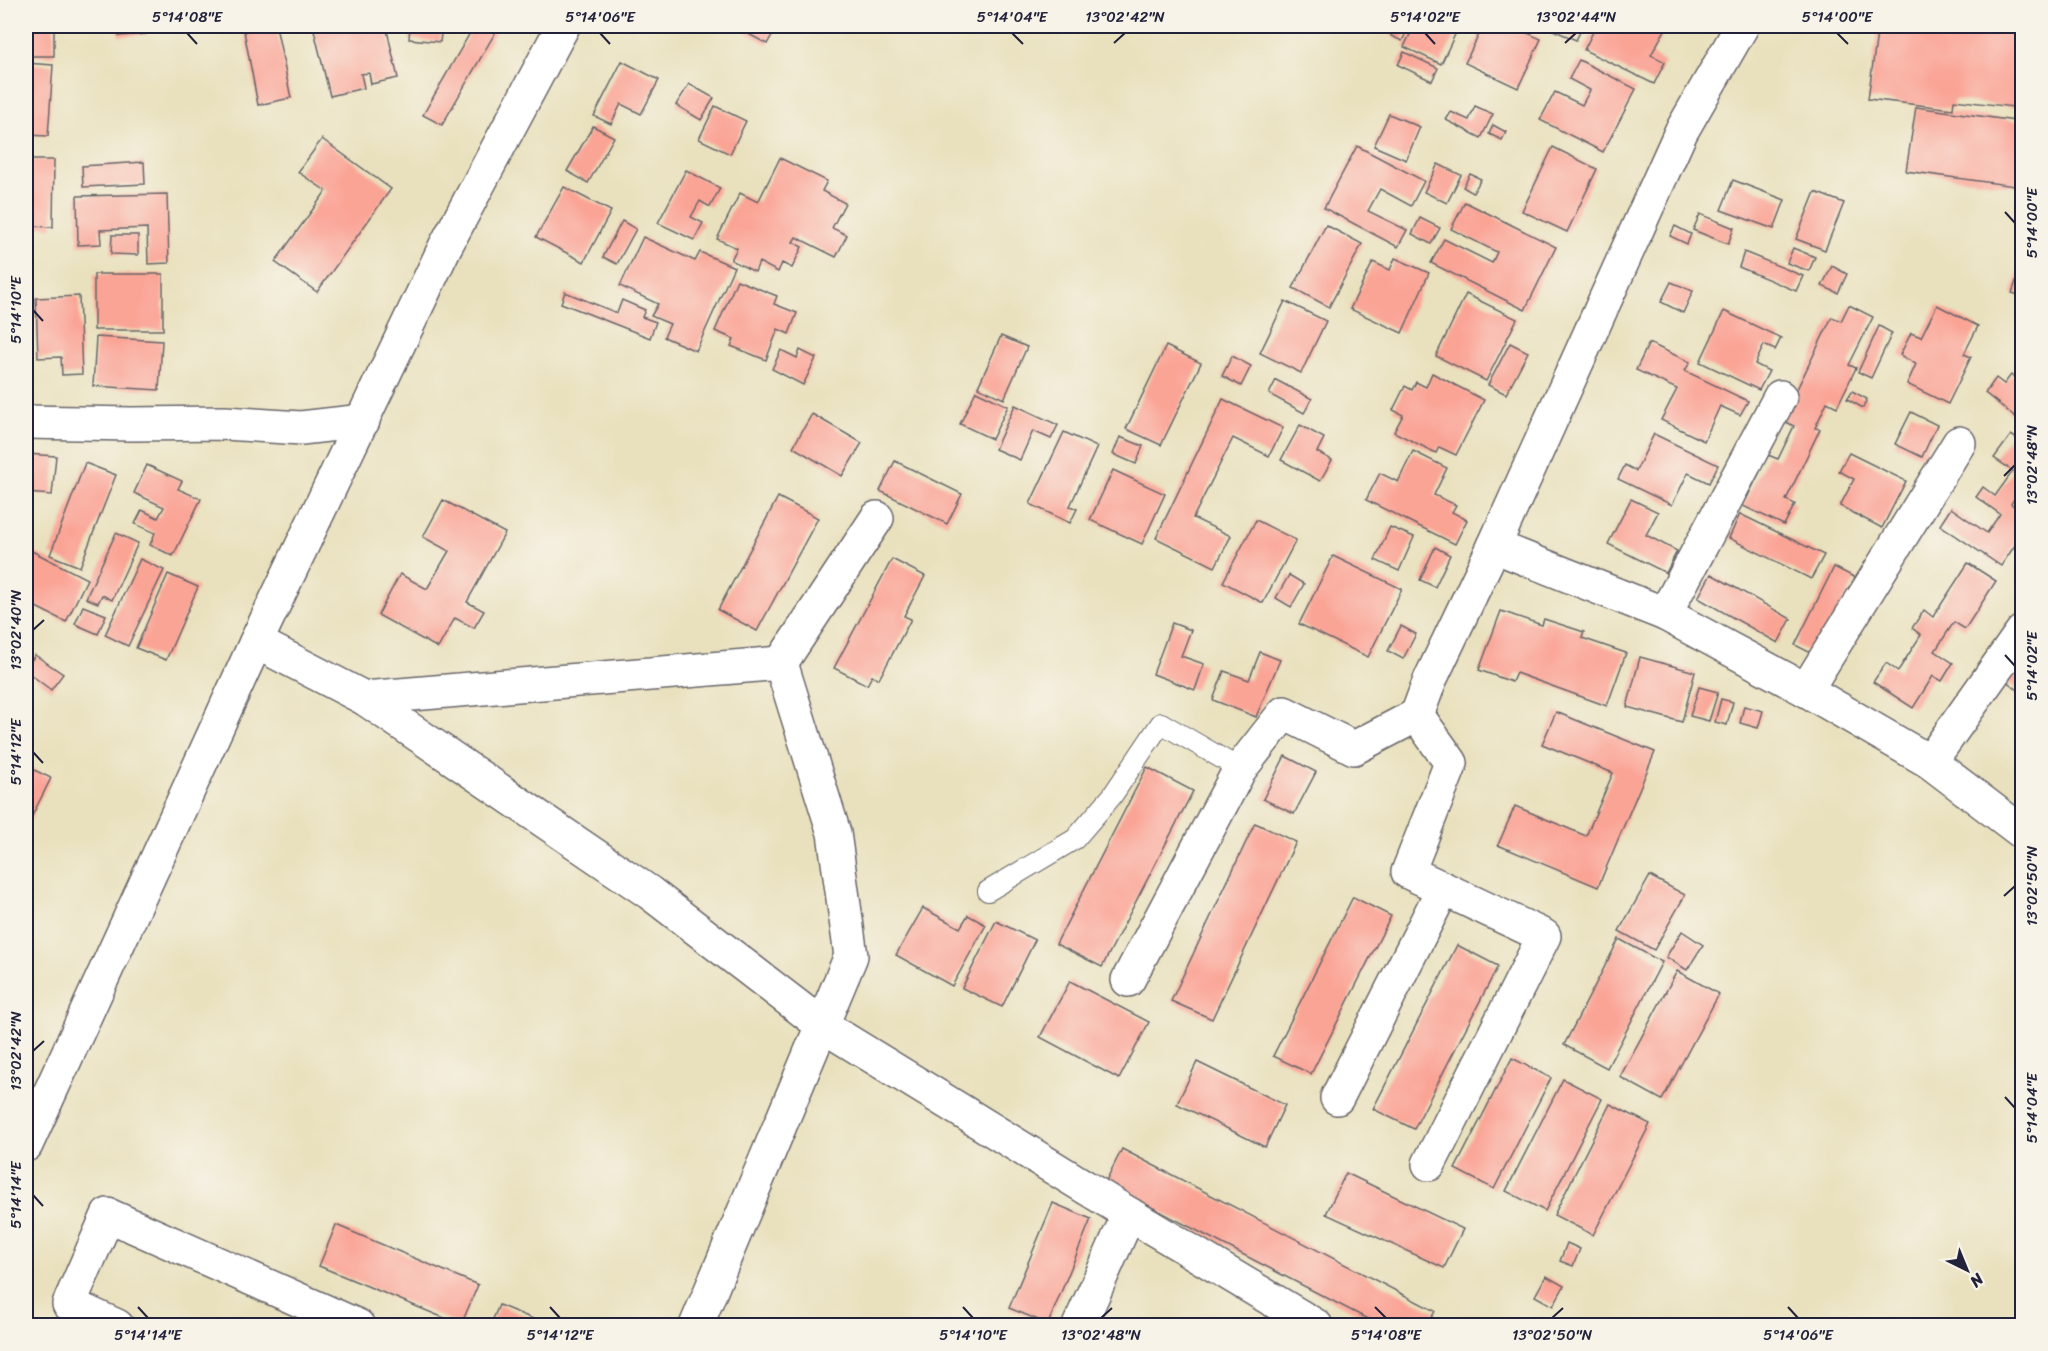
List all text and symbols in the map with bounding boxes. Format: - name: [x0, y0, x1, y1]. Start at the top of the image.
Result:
- text: 5°14'08"E: [152, 4, 224, 30]
- text: 5°14'06"E: [565, 4, 636, 30]
- text: 5°14'04"E: [977, 4, 1049, 30]
- text: 13°02'42"N: [1085, 4, 1165, 30]
- text: 5°14'02"E: [1390, 4, 1461, 30]
- text: 13°02'44"N: [1536, 4, 1617, 30]
- text: 5°14'00"E: [1802, 4, 1874, 30]
- text: 5°14'00"E: [2019, 186, 2045, 258]
- text: 5°14'10"E: [3, 275, 29, 344]
- text: 13°02'48"N: [2019, 424, 2045, 505]
- text: 13°02'40"N: [3, 589, 29, 670]
- text: 5°14'02"E: [2019, 630, 2045, 701]
- text: 5°14'12"E: [3, 717, 29, 785]
- text: 13°02'50"N: [2019, 845, 2045, 926]
- text: 13°02'42"N: [3, 1011, 29, 1091]
- text: 5°14'04"E: [2019, 1071, 2045, 1143]
- text: 5°14'14"E: [3, 1160, 29, 1229]
- north arrow: [1937, 1240, 1997, 1300]
- text: N: [1962, 1266, 1992, 1296]
- text: 5°14'14"E: [114, 1322, 183, 1348]
- text: 5°14'12"E: [527, 1322, 595, 1348]
- text: 5°14'10"E: [939, 1322, 1008, 1348]
- text: 13°02'48"N: [1061, 1322, 1142, 1348]
- text: 5°14'08"E: [1351, 1322, 1423, 1348]
- text: 13°02'50"N: [1512, 1322, 1593, 1348]
- text: 5°14'06"E: [1763, 1322, 1834, 1348]

